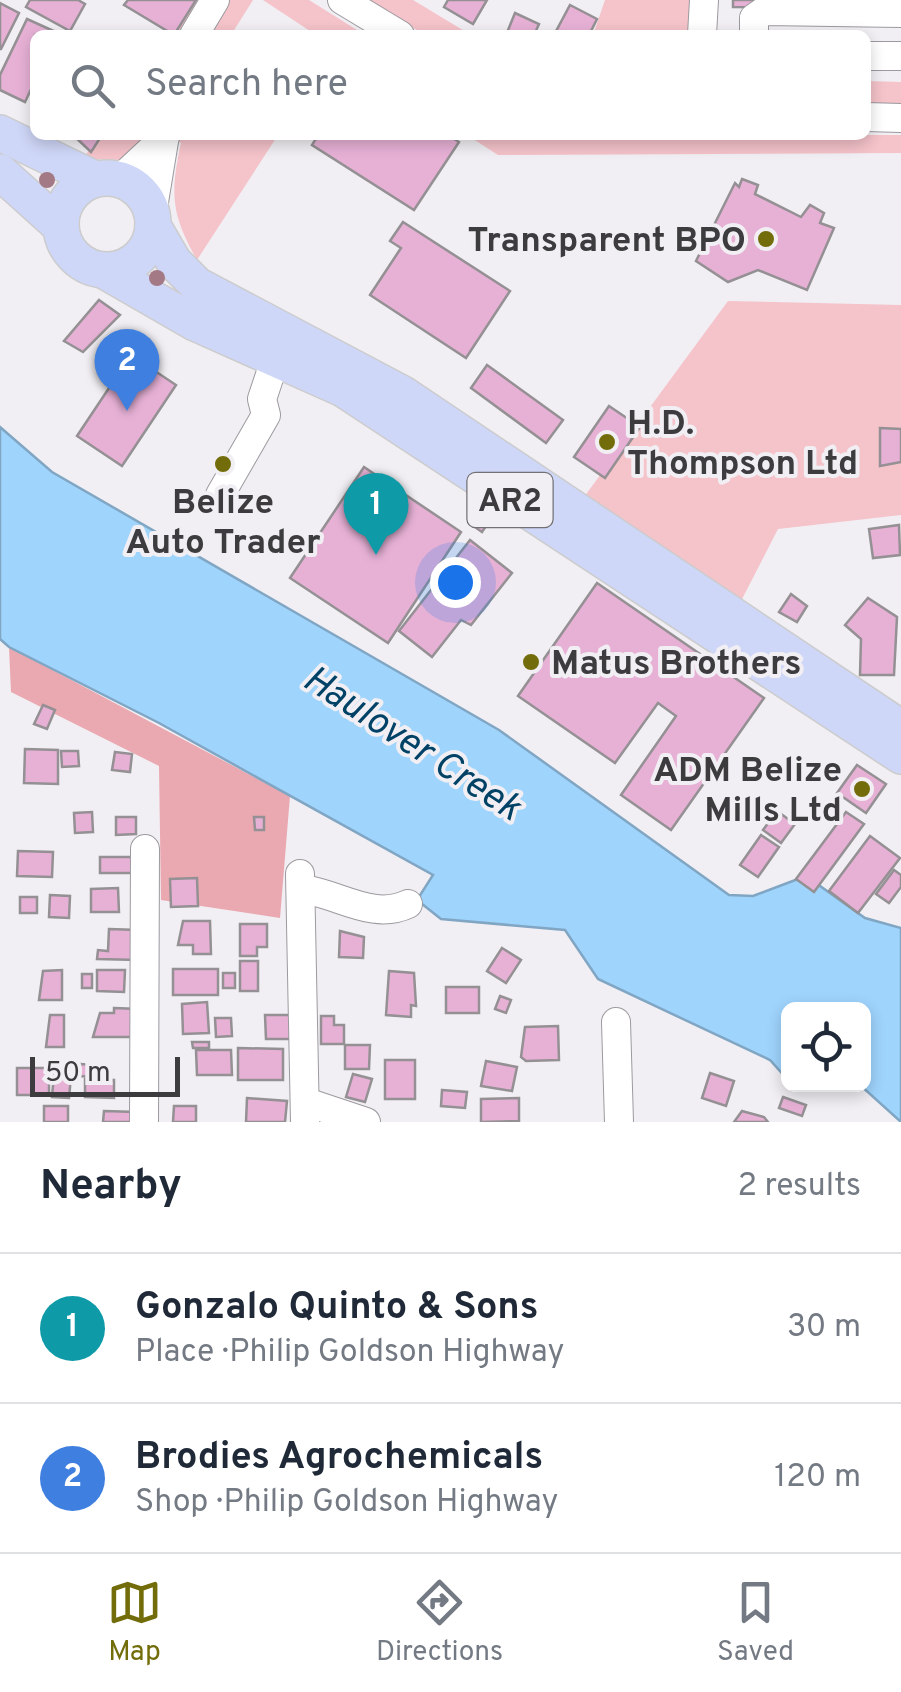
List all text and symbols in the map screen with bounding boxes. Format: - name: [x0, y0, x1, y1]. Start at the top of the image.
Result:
- search box: [30, 30, 871, 140]
- icon: search: [65, 58, 120, 113]
- text: Search here: [145, 61, 348, 110]
- place label: Transparent BPO: [467, 220, 746, 264]
- marker: Transparent BPO: [755, 228, 777, 250]
- pin: 2: [94, 328, 160, 411]
- place label: H.D. Thompson Ltd: [627, 403, 858, 487]
- marker: H.D. Thompson Ltd: [596, 431, 618, 453]
- marker: Belize Auto Trader: [212, 453, 234, 475]
- pin: 1: [344, 472, 408, 555]
- road number: AR2: [468, 473, 552, 527]
- place label: Belize Auto Trader: [125, 482, 321, 566]
- your location: [430, 557, 481, 608]
- place label: Matus Brothers: [551, 643, 802, 687]
- marker: Matus Brothers: [520, 651, 542, 673]
- water label: Haulover Creek: [293, 656, 530, 834]
- place label: ADM Belize Mills Ltd: [653, 750, 842, 834]
- marker: ADM Belize Mills Ltd: [851, 778, 873, 800]
- map controls: [781, 1002, 871, 1092]
- button: locate: [781, 1002, 871, 1092]
- scale bar: [30, 1052, 180, 1096]
- text: 50 m: [45, 1056, 111, 1092]
- text: Nearby: [40, 1161, 182, 1214]
- text: 2 results: [737, 1167, 861, 1207]
- text: Gonzalo Quinto & Sons: [135, 1284, 538, 1333]
- text: 1: [66, 1308, 79, 1348]
- text: 30 m: [787, 1308, 861, 1348]
- text: Place · Philip Goldson Highway: [135, 1333, 564, 1373]
- text: Brodies Agrochemicals: [135, 1434, 543, 1483]
- text: 2: [63, 1458, 82, 1498]
- text: 120 m: [774, 1458, 861, 1498]
- text: Shop · Philip Goldson Highway: [135, 1483, 559, 1523]
- tab: Map: [107, 1575, 162, 1671]
- tab: Directions: [376, 1575, 503, 1671]
- tab: Saved: [717, 1575, 794, 1671]

